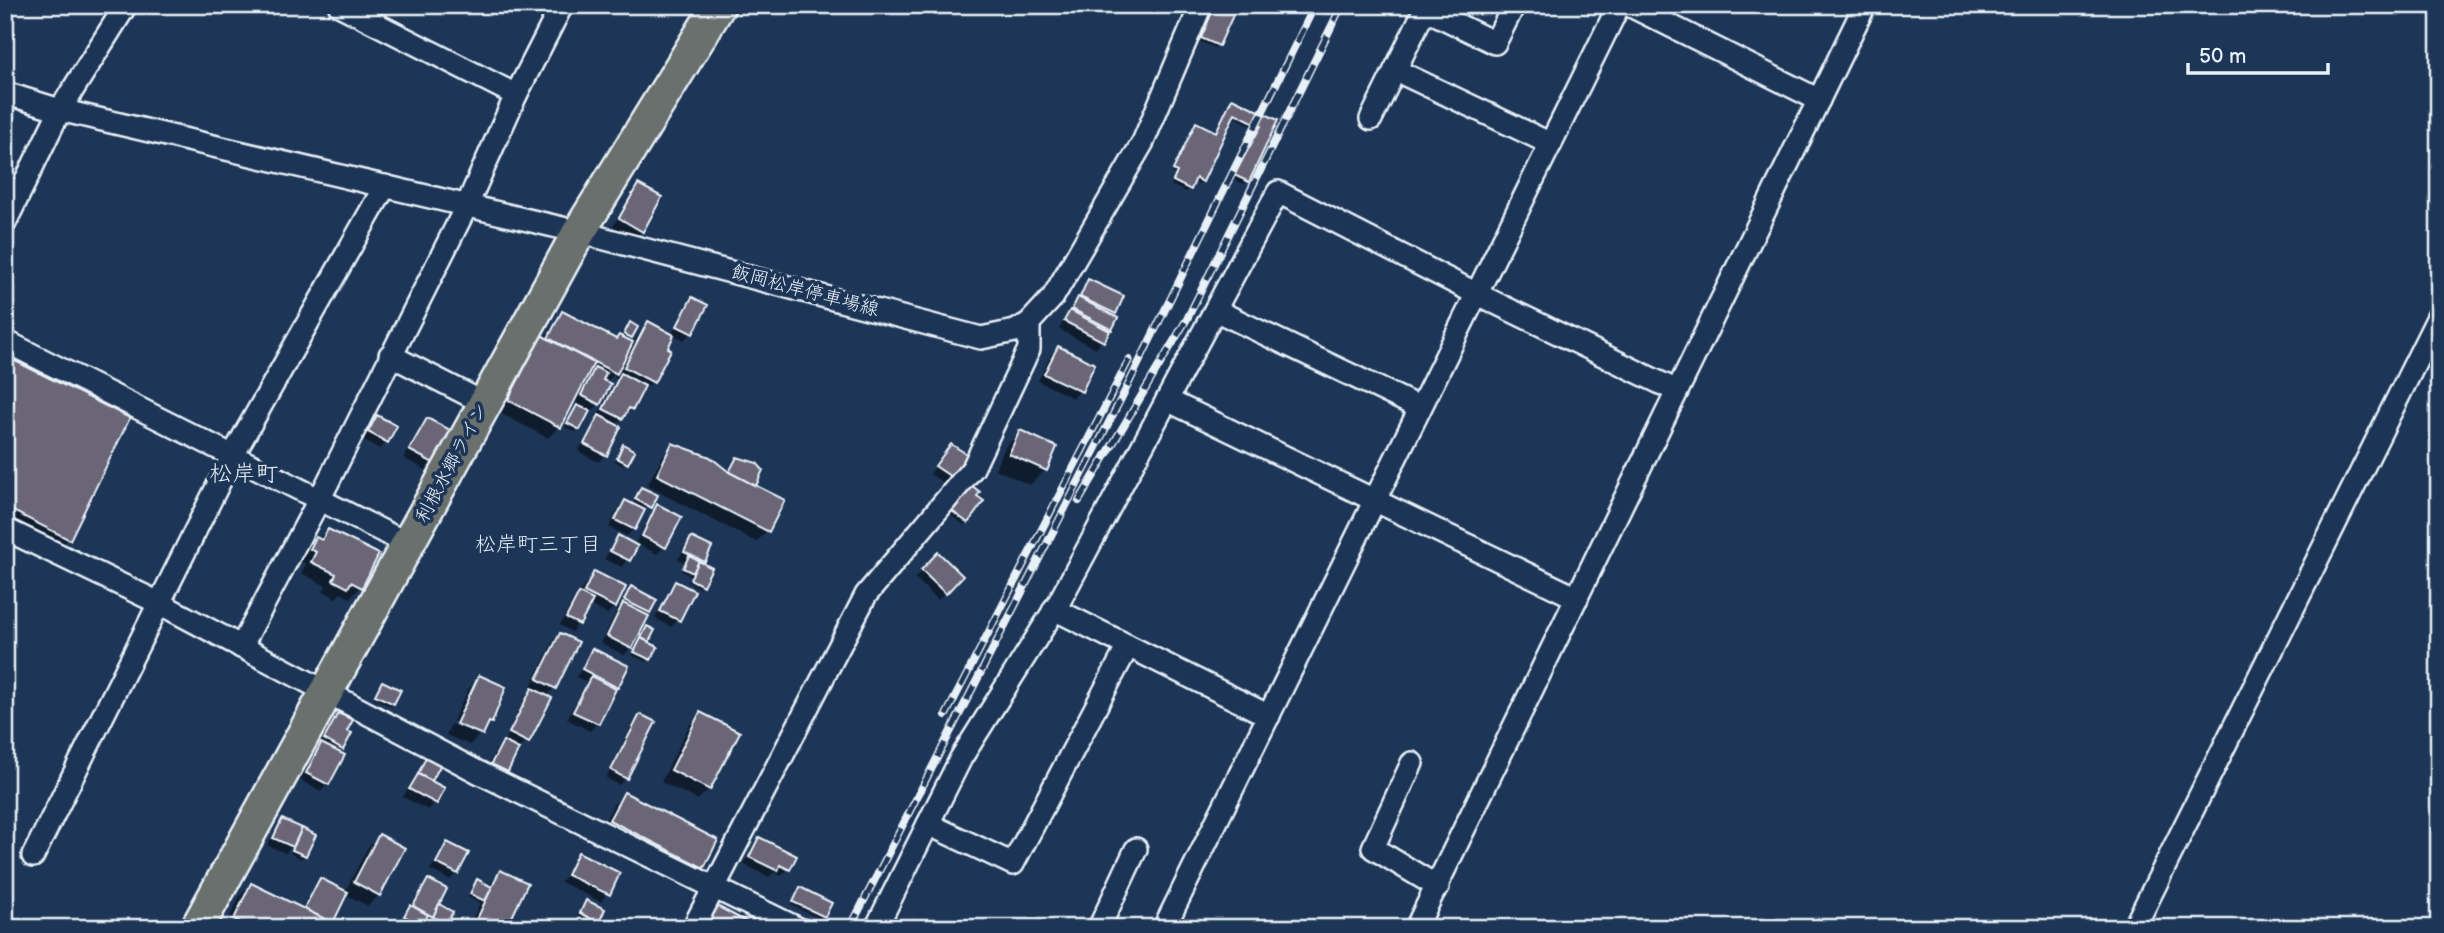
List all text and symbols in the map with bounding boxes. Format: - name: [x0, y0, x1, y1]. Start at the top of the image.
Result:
- scale bar: [2188, 32, 2328, 76]
- text: 50 m: [2199, 44, 2246, 69]
- street label: 飯岡松岸停車場線: [729, 260, 881, 322]
- street label: 利根水郷ライン: [411, 399, 493, 527]
- district label: 松岸町: [210, 460, 279, 488]
- district label: 松岸町三丁目: [475, 532, 601, 557]

